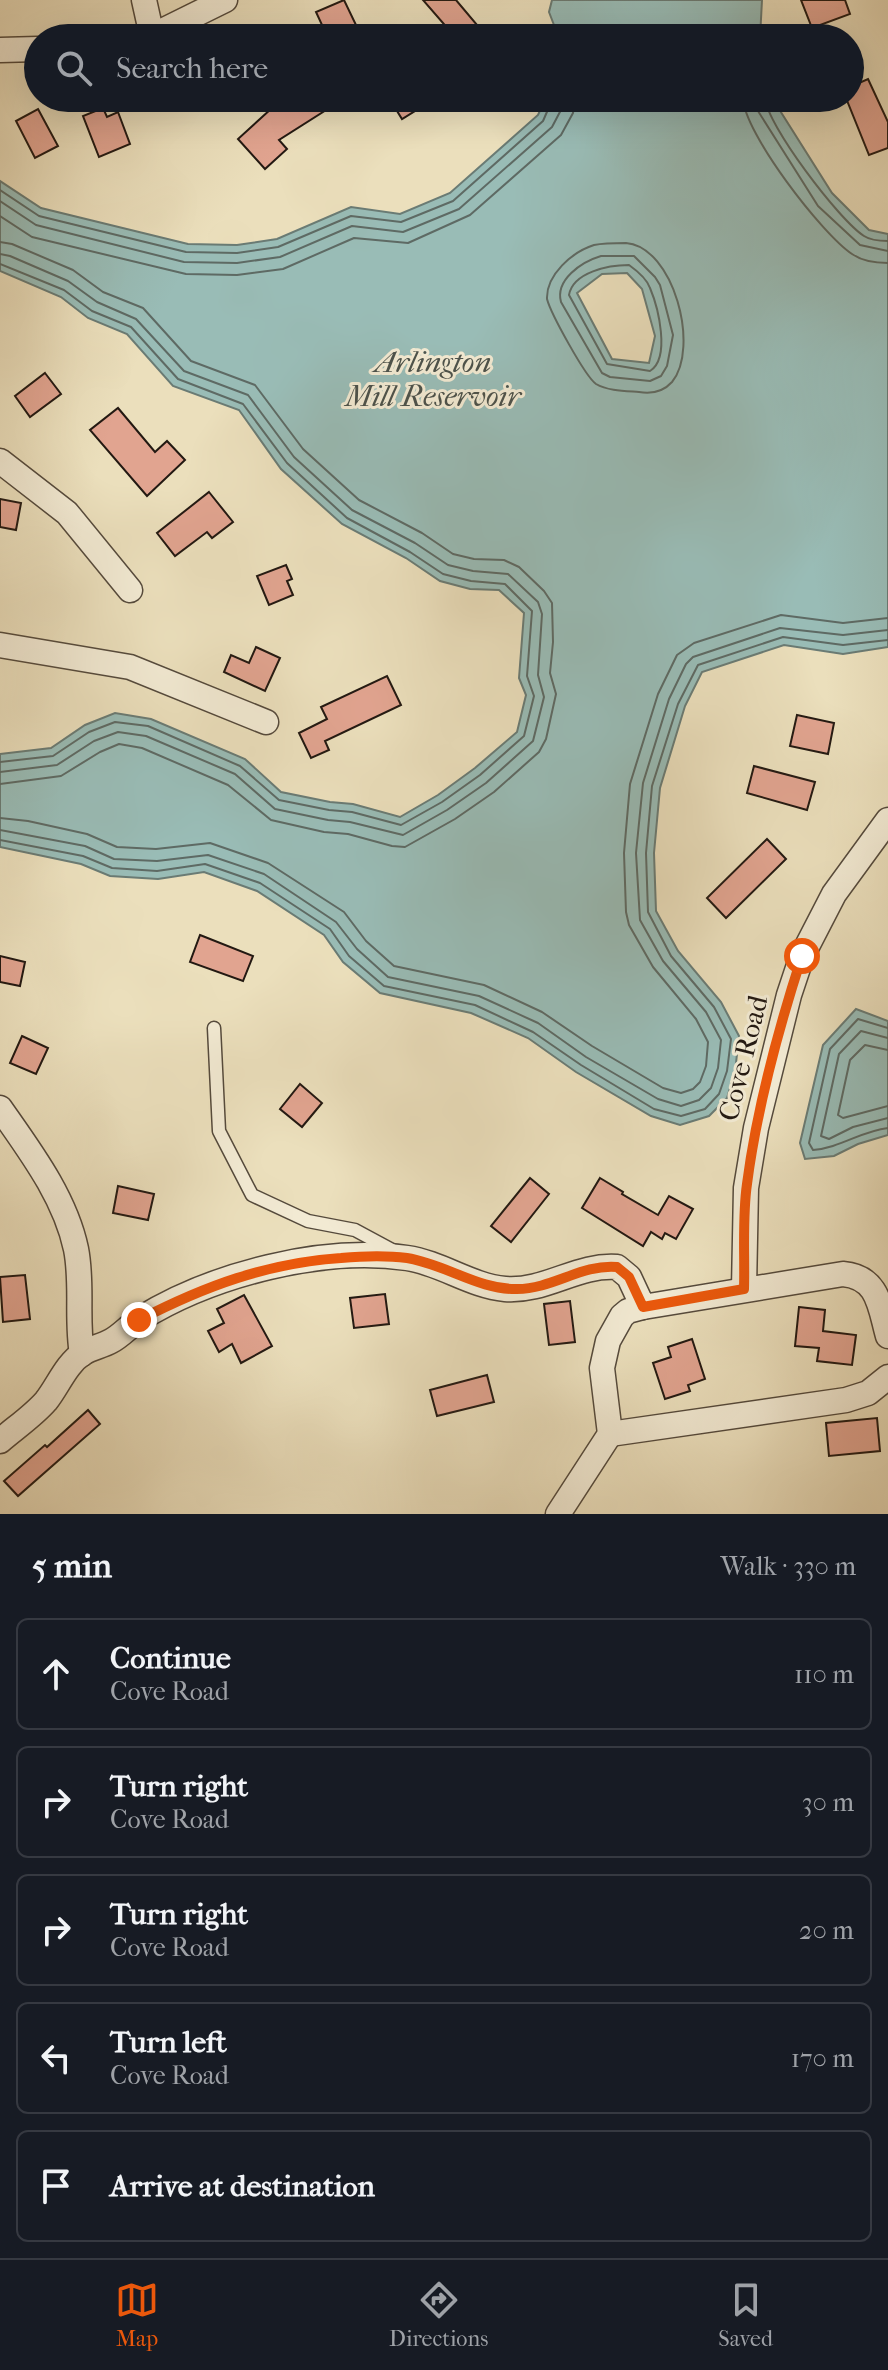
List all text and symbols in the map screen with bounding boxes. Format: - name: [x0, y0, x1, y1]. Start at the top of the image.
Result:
- search box: [24, 24, 864, 112]
- icon: search: [52, 46, 96, 90]
- text: Search here: [116, 51, 268, 86]
- water label: Arlington Mill Reservoir: [343, 345, 523, 414]
- route start: [784, 938, 820, 974]
- street label: Cove Road: [711, 991, 775, 1124]
- route end: [121, 1302, 157, 1338]
- text: 5 min: [32, 1546, 112, 1586]
- text: Walk · 330 m: [720, 1551, 856, 1582]
- text: Continue: [110, 1641, 231, 1676]
- icon: ahead: [34, 1652, 78, 1696]
- text: 110 m: [794, 1659, 854, 1690]
- text: Cove Road: [110, 1676, 229, 1707]
- text: Turn right: [110, 1769, 248, 1804]
- icon: right: [34, 1780, 78, 1824]
- text: 30 m: [802, 1787, 854, 1818]
- text: Cove Road: [110, 1804, 229, 1835]
- text: Turn right: [110, 1897, 248, 1932]
- icon: right: [34, 1908, 78, 1952]
- text: 20 m: [799, 1915, 854, 1946]
- text: Cove Road: [110, 1932, 229, 1963]
- text: Turn left: [110, 2025, 227, 2060]
- icon: left: [34, 2036, 78, 2080]
- text: 170 m: [791, 2043, 854, 2074]
- text: Cove Road: [110, 2060, 229, 2091]
- icon: arrive: [34, 2164, 78, 2208]
- text: Arrive at destination: [110, 2169, 375, 2204]
- tab: Map: [115, 2278, 159, 2352]
- tab: Directions: [389, 2278, 488, 2352]
- tab: Saved: [718, 2278, 773, 2352]

